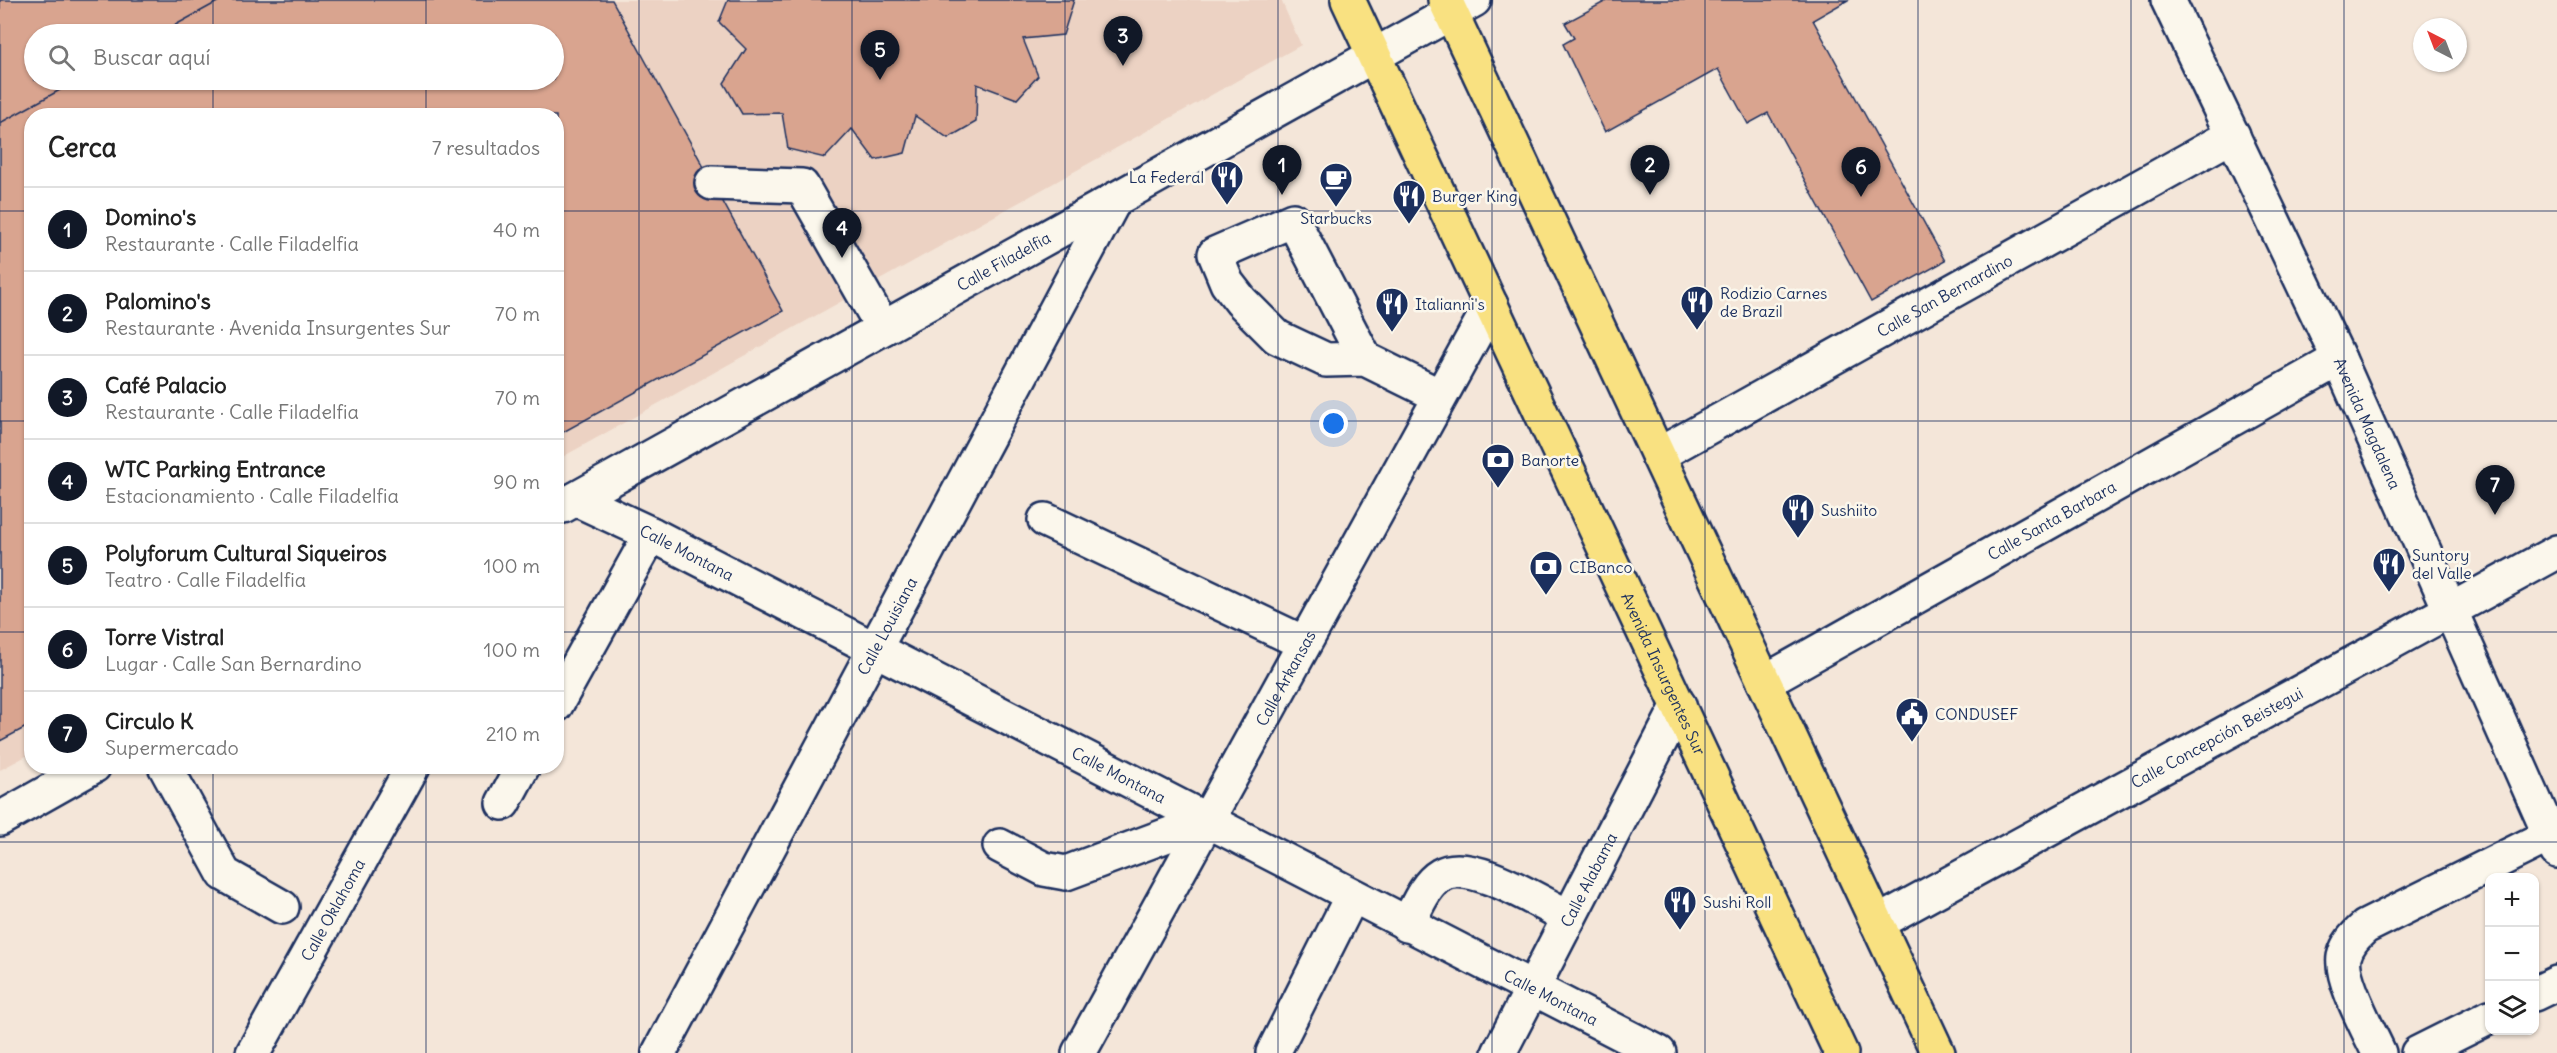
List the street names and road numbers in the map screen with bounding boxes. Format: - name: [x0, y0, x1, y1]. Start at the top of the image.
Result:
- street label: Calle Filadelfia: [953, 227, 1054, 295]
- street label: Calle San Bernardino: [1873, 250, 2016, 341]
- street label: Avenida Magdalena: [2330, 354, 2405, 492]
- street label: Calle Santa Barbara: [1984, 476, 2120, 564]
- street label: Calle Montana: [637, 520, 737, 585]
- street label: Calle Louisiana: [853, 574, 921, 678]
- street label: Avenida Insurgentes Sur: [1617, 589, 1710, 759]
- street label: Calle Arkansas: [1251, 627, 1320, 729]
- street label: Calle Concepción Beistegui: [2127, 683, 2306, 793]
- street label: Calle Montana: [1068, 742, 1169, 807]
- street label: Calle Alabama: [1556, 829, 1621, 930]
- street label: Calle Oklahoma: [296, 855, 369, 964]
- street label: Calle Montana: [1501, 965, 1601, 1030]

